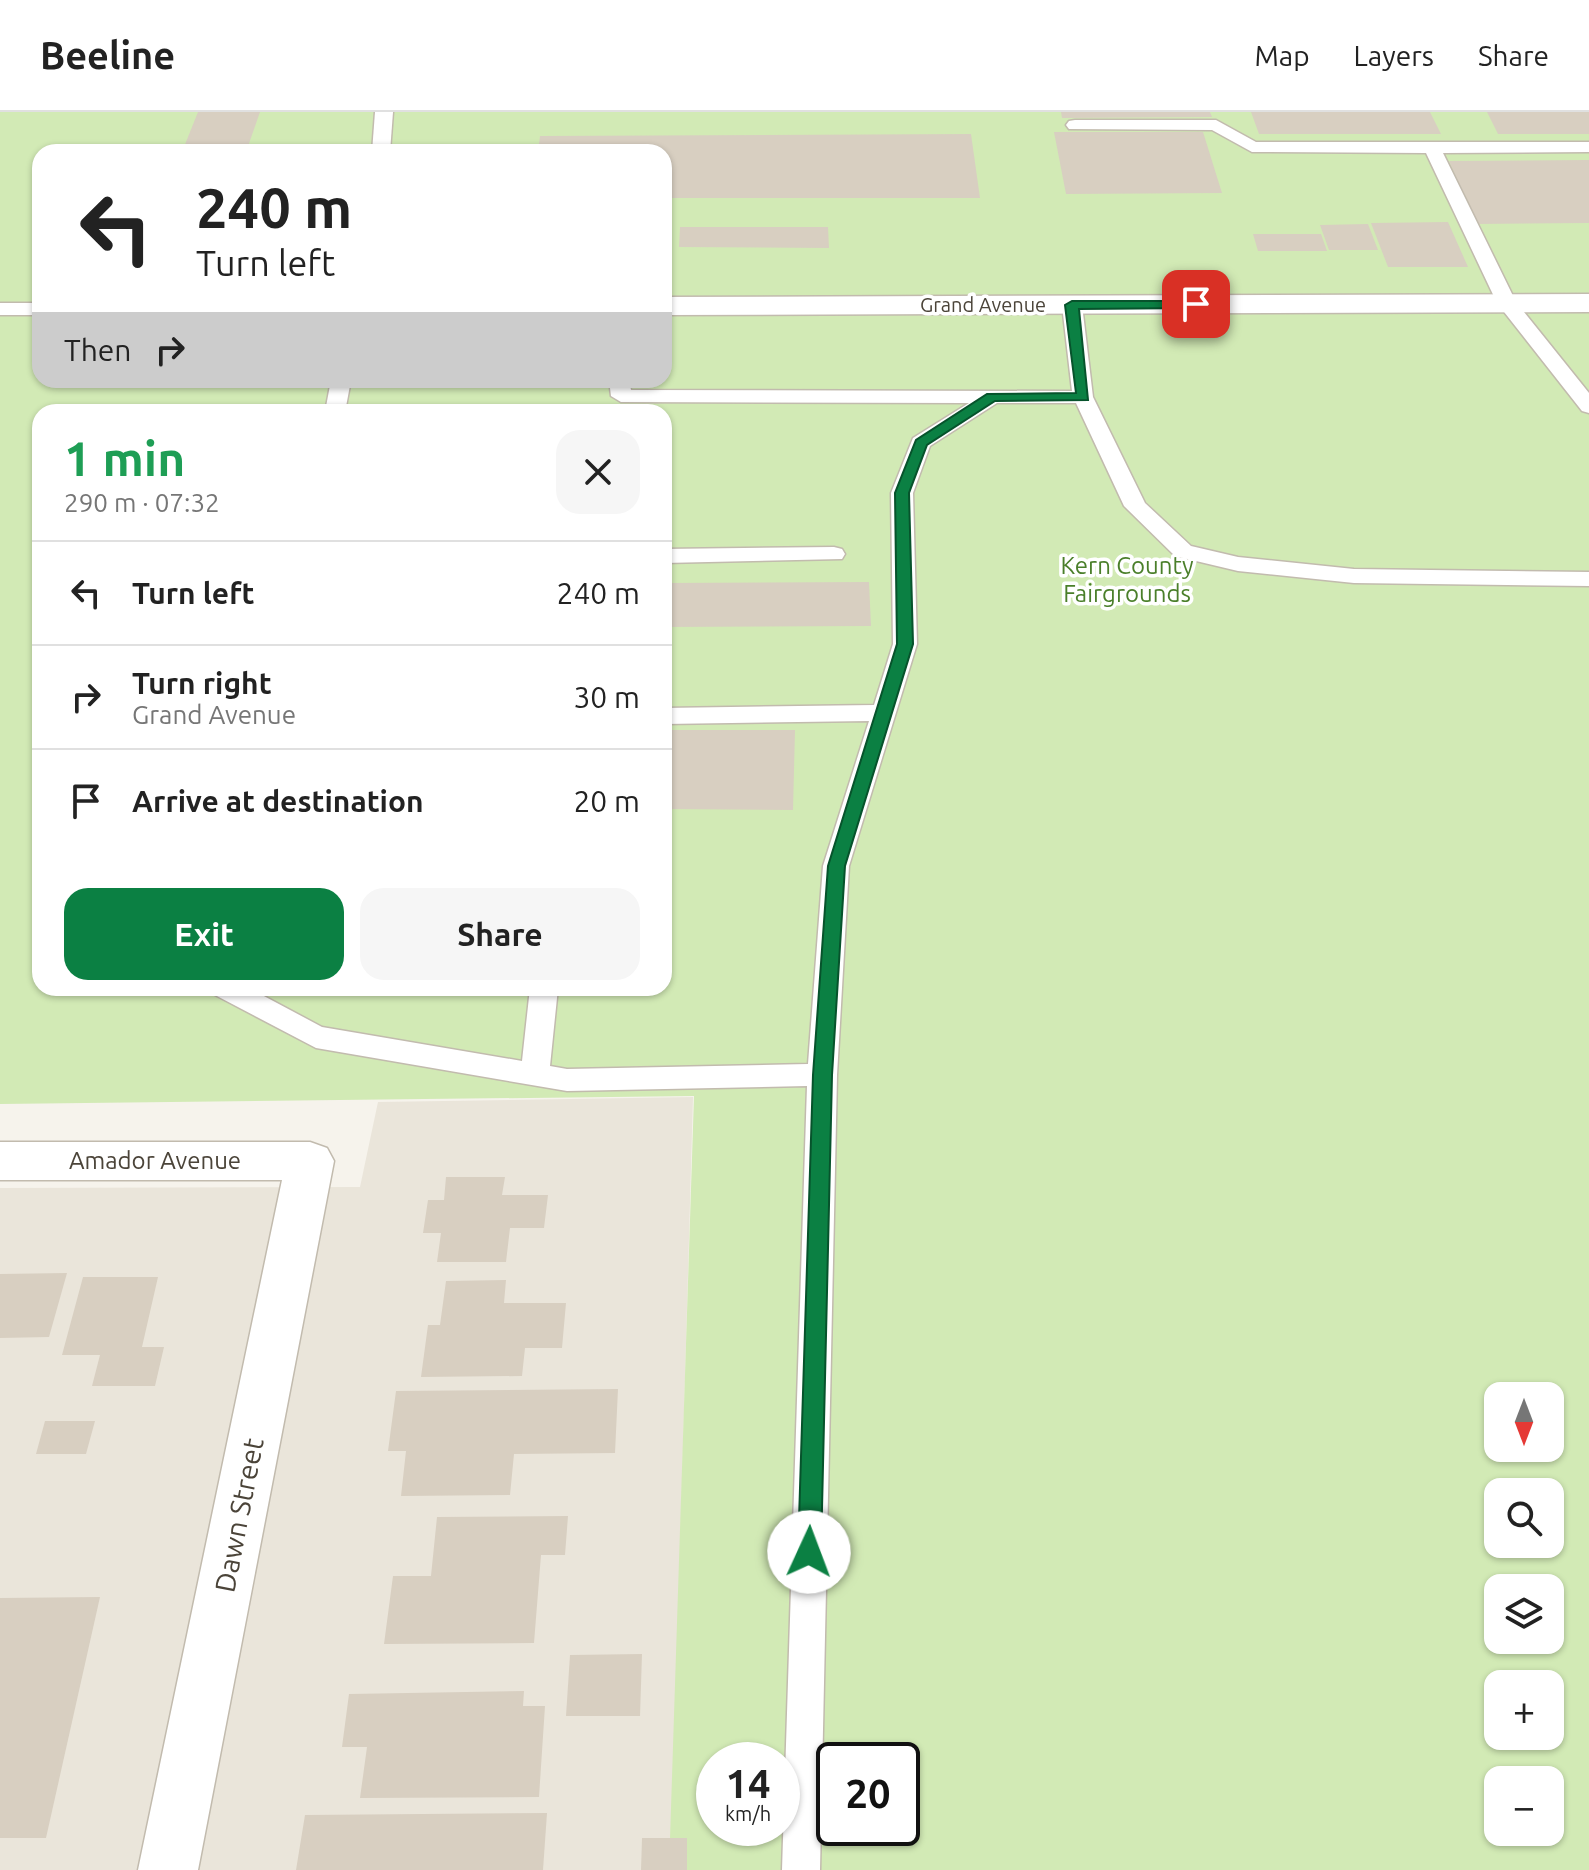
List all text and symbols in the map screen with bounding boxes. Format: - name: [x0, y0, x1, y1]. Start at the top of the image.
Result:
- text: Beeline: [40, 34, 175, 76]
- text: Map: [1254, 40, 1310, 71]
- text: Layers: [1354, 40, 1434, 71]
- text: Share: [1478, 40, 1549, 71]
- icon: left: [64, 176, 168, 280]
- text: 240 m: [196, 176, 352, 239]
- text: Turn left: [196, 242, 335, 283]
- pin: [1162, 270, 1230, 338]
- icon: arrive: [1174, 282, 1218, 326]
- street label: Grand Avenue: [920, 293, 1046, 316]
- icon: right: [148, 328, 192, 372]
- text: Then: [64, 333, 132, 367]
- button: close: [556, 430, 640, 514]
- text: 1 min: [64, 431, 185, 485]
- text: 290 m · 07:32: [64, 488, 220, 517]
- park label: Kern County Fairgrounds: [1060, 552, 1194, 607]
- icon: left: [64, 571, 108, 615]
- text: Turn left: [132, 576, 254, 610]
- text: 240 m: [556, 576, 640, 610]
- text: Turn right: [132, 666, 272, 700]
- icon: right: [64, 675, 108, 719]
- text: 30 m: [573, 680, 640, 714]
- text: Grand Avenue: [132, 700, 296, 729]
- icon: arrive: [64, 779, 108, 823]
- text: Arrive at destination: [132, 784, 424, 818]
- text: 20 m: [573, 784, 640, 818]
- button: Exit: [64, 888, 344, 980]
- button: Share: [360, 888, 640, 980]
- street label: Amador Avenue: [69, 1147, 241, 1174]
- north arrow: [1484, 1382, 1564, 1462]
- map controls: [1484, 1382, 1564, 1846]
- street label: Dawn Street: [208, 1435, 269, 1595]
- button: search: [1484, 1478, 1564, 1558]
- position arrow: [767, 1510, 851, 1594]
- button: layers: [1484, 1574, 1564, 1654]
- button: +: [1484, 1670, 1564, 1750]
- speed limit sign: 20: [816, 1742, 920, 1846]
- text: 14: [725, 1761, 771, 1806]
- button: −: [1484, 1766, 1564, 1846]
- text: km/h: [725, 1802, 771, 1825]

